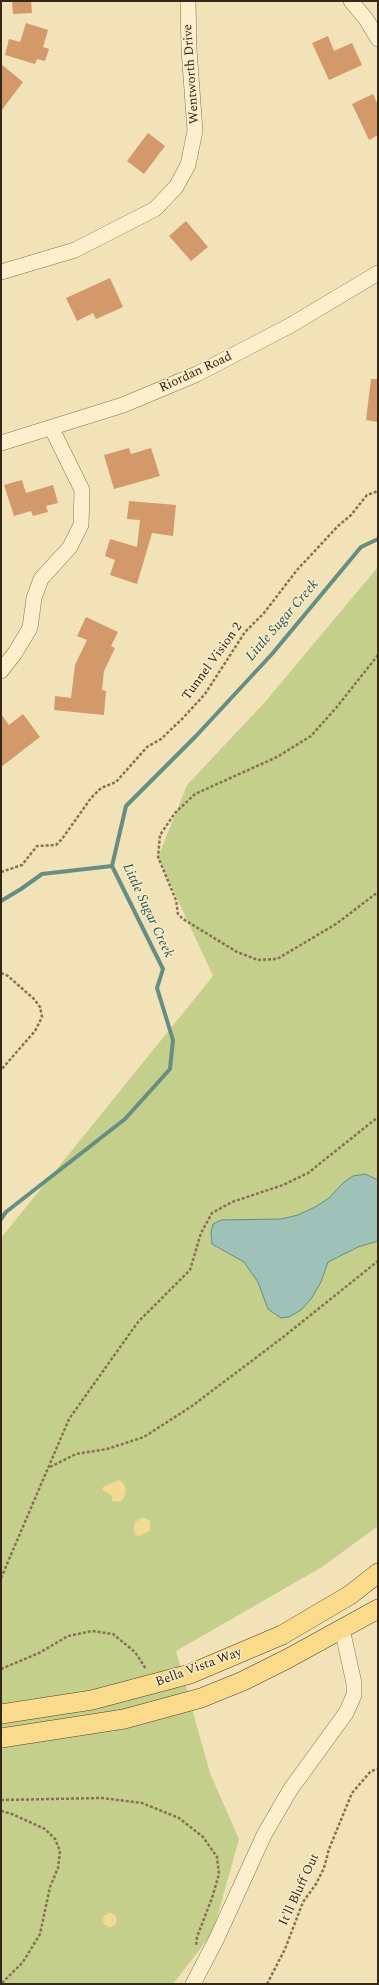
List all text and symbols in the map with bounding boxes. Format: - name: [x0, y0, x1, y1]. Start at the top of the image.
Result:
- street label: Wentworth Drive: [181, 23, 203, 125]
- street label: Riordan Road: [157, 349, 235, 397]
- water label: Little Sugar Creek: [243, 577, 323, 665]
- street label: Tunnel Vision 2: [180, 620, 246, 704]
- water label: Little Sugar Creek: [118, 861, 176, 961]
- street label: Bella Vista Way: [154, 1645, 244, 1691]
- street label: It'll Bluff Out: [276, 1851, 324, 1929]

